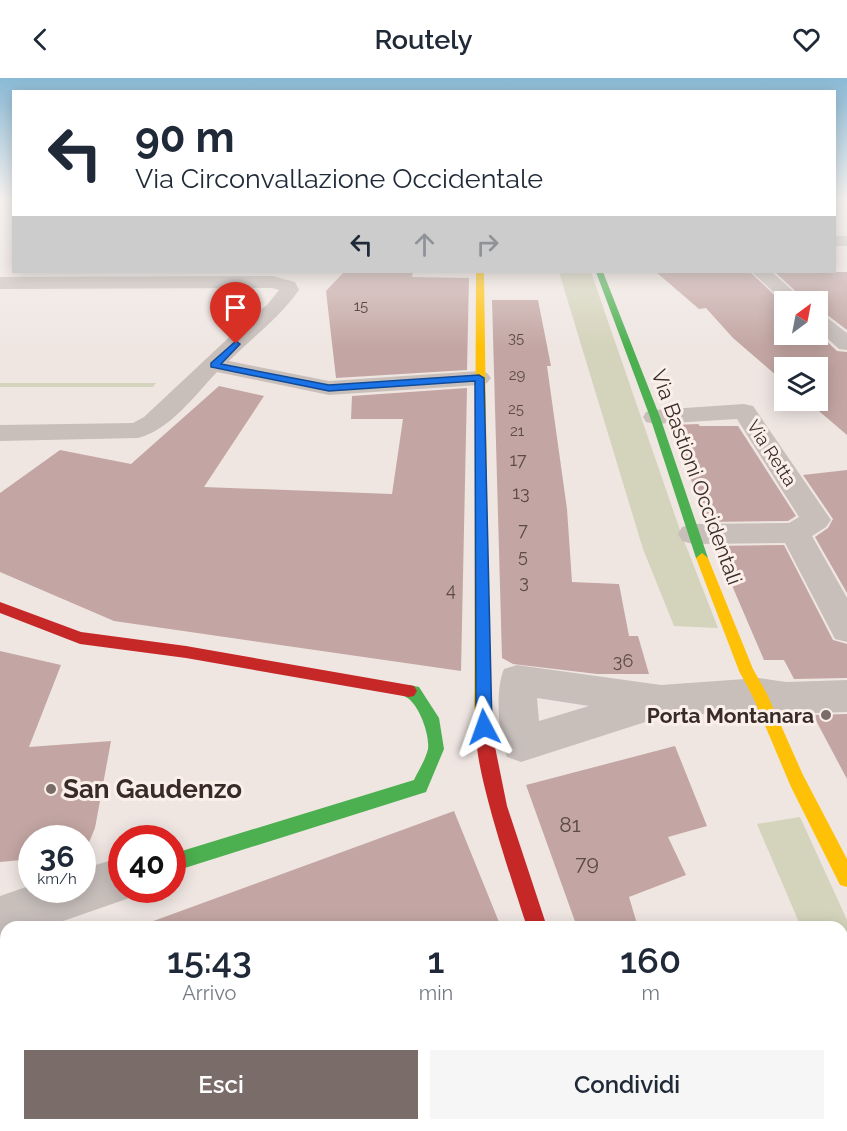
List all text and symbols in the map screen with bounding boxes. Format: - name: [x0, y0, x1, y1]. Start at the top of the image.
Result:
- icon: back: [24, 23, 57, 56]
- icon: heart: [790, 23, 823, 56]
- text: Routely: [374, 24, 473, 55]
- text: 90 m: [135, 113, 235, 162]
- icon: left: [36, 114, 114, 192]
- text: Via Circonvallazione Occidentale: [135, 163, 543, 194]
- icon: left: [345, 228, 378, 261]
- icon: ahead: [408, 228, 441, 261]
- icon: right: [471, 228, 504, 261]
- pin: [210, 282, 261, 344]
- icon: arrive: [219, 291, 252, 324]
- north arrow: [774, 291, 828, 345]
- map controls: [774, 291, 828, 411]
- house number: 15: [354, 297, 368, 315]
- house number: 35: [508, 329, 524, 347]
- button: layers: [774, 357, 828, 411]
- house number: 29: [509, 366, 526, 384]
- street label: Via Bastioni Occidentali: [646, 366, 748, 588]
- house number: 25: [508, 400, 524, 418]
- street label: Via Retta: [743, 416, 801, 490]
- house number: 21: [510, 422, 525, 440]
- house number: 17: [509, 449, 527, 470]
- house number: 13: [512, 482, 530, 503]
- house number: 7: [518, 519, 528, 540]
- house number: 5: [518, 545, 528, 566]
- house number: 3: [519, 571, 529, 592]
- house number: 4: [446, 579, 456, 600]
- house number: 36: [613, 650, 633, 671]
- position arrow: [452, 695, 516, 759]
- place label: Porta Montanara: [647, 703, 814, 728]
- marker: Porta Montanara: [819, 708, 833, 722]
- place label: San Gaudenzo: [63, 774, 242, 804]
- marker: San Gaudenzo: [44, 782, 58, 796]
- house number: 81: [559, 812, 581, 837]
- speed limit sign: 40: [108, 825, 186, 903]
- text: 36: [40, 839, 74, 874]
- house number: 79: [575, 850, 599, 875]
- text: km/h: [37, 870, 77, 888]
- text: 15:43: [167, 939, 252, 981]
- text: 1: [427, 939, 444, 981]
- text: 160: [620, 939, 681, 981]
- text: Arrivo: [182, 981, 236, 1005]
- text: min: [419, 981, 453, 1005]
- text: m: [641, 981, 660, 1005]
- button: Esci: [24, 1050, 418, 1119]
- button: Condividi: [430, 1050, 824, 1119]

